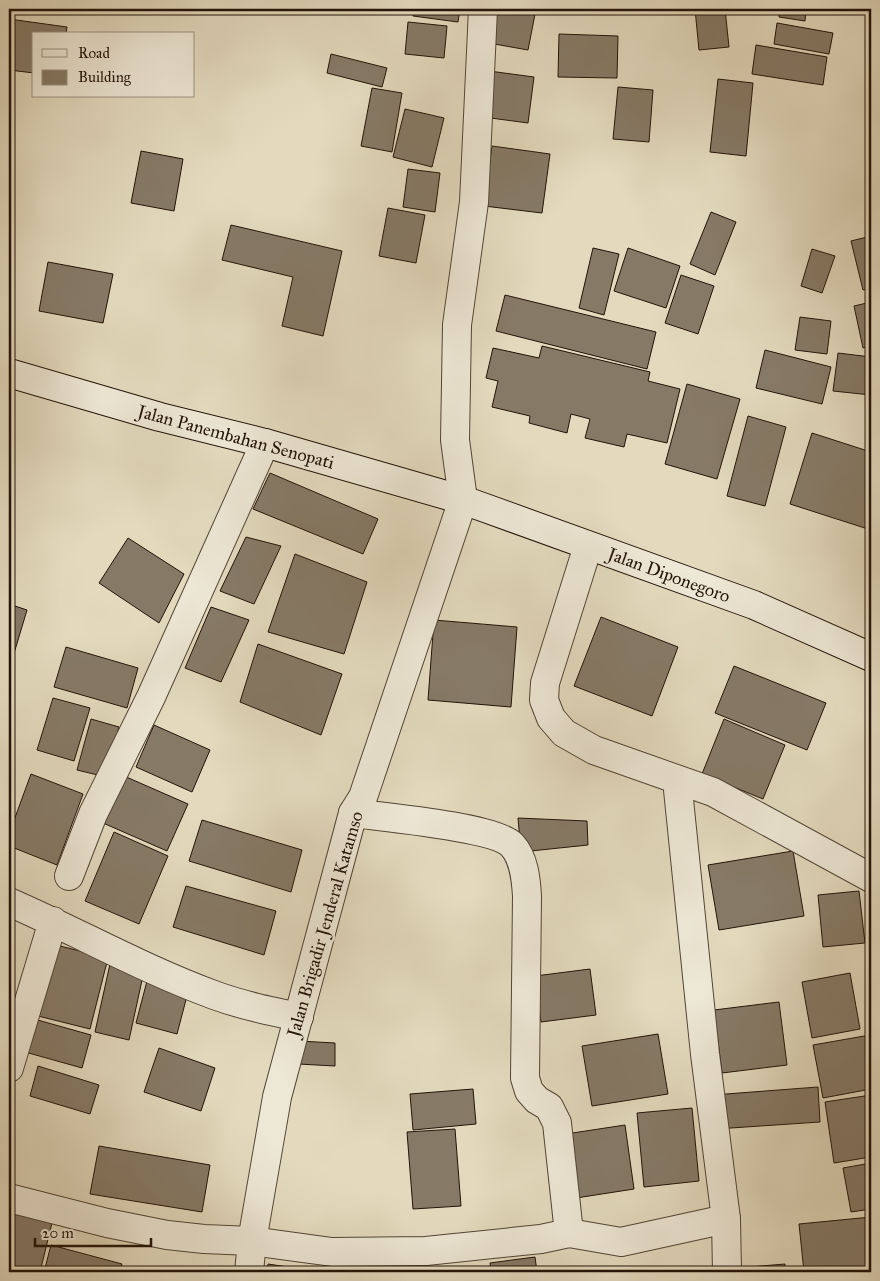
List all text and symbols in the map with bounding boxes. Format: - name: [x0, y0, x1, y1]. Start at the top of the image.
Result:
- legend: [32, 32, 195, 98]
- text: Road: [78, 44, 110, 62]
- text: Building: [78, 68, 132, 86]
- street label: Jalan Panembahan Senopati: [133, 400, 337, 475]
- street label: Jalan Diponegoro: [603, 542, 733, 608]
- street label: Jalan Brigadir Jenderal Katamso: [282, 809, 369, 1042]
- scale bar: [35, 1216, 151, 1248]
- text: 20 m: [42, 1224, 74, 1242]

